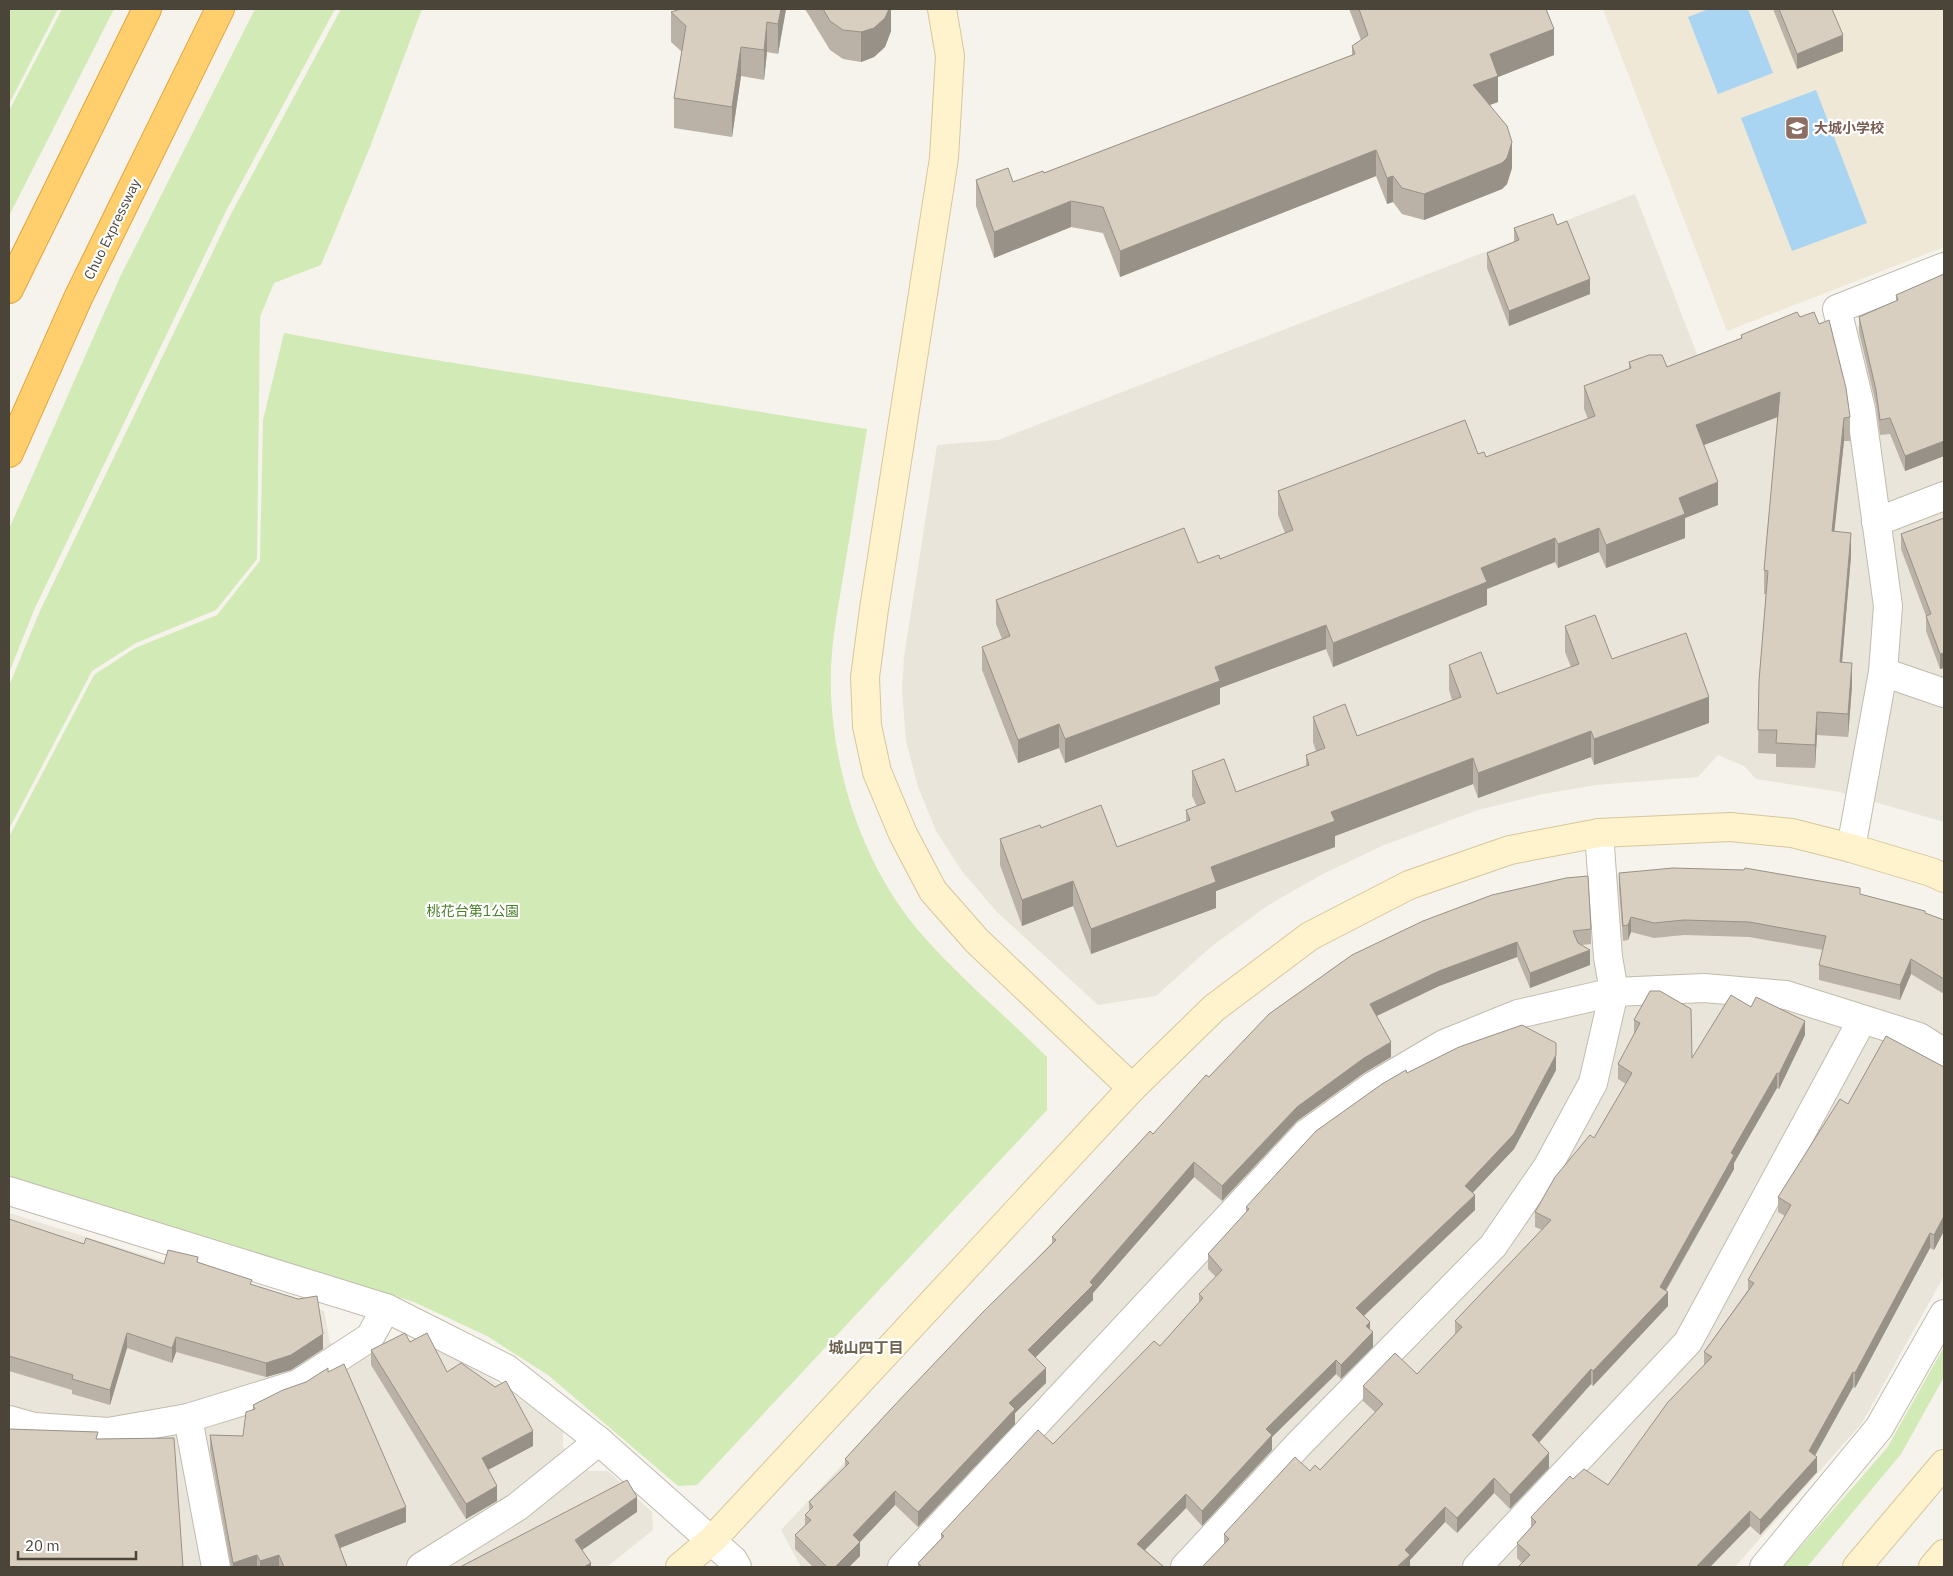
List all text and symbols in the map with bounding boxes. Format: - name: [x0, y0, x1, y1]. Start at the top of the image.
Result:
- school or university icon: 大城小学校: [1784, 115, 1810, 141]
- place label: 大城小学校: [1814, 119, 1884, 137]
- street label: Chuo Expressway: [80, 175, 144, 283]
- park label: 桃花台第1公園: [427, 902, 519, 920]
- district label: 城山四丁目: [828, 1338, 904, 1357]
- scale bar: [18, 1528, 135, 1560]
- text: 20 m: [25, 1536, 60, 1555]

